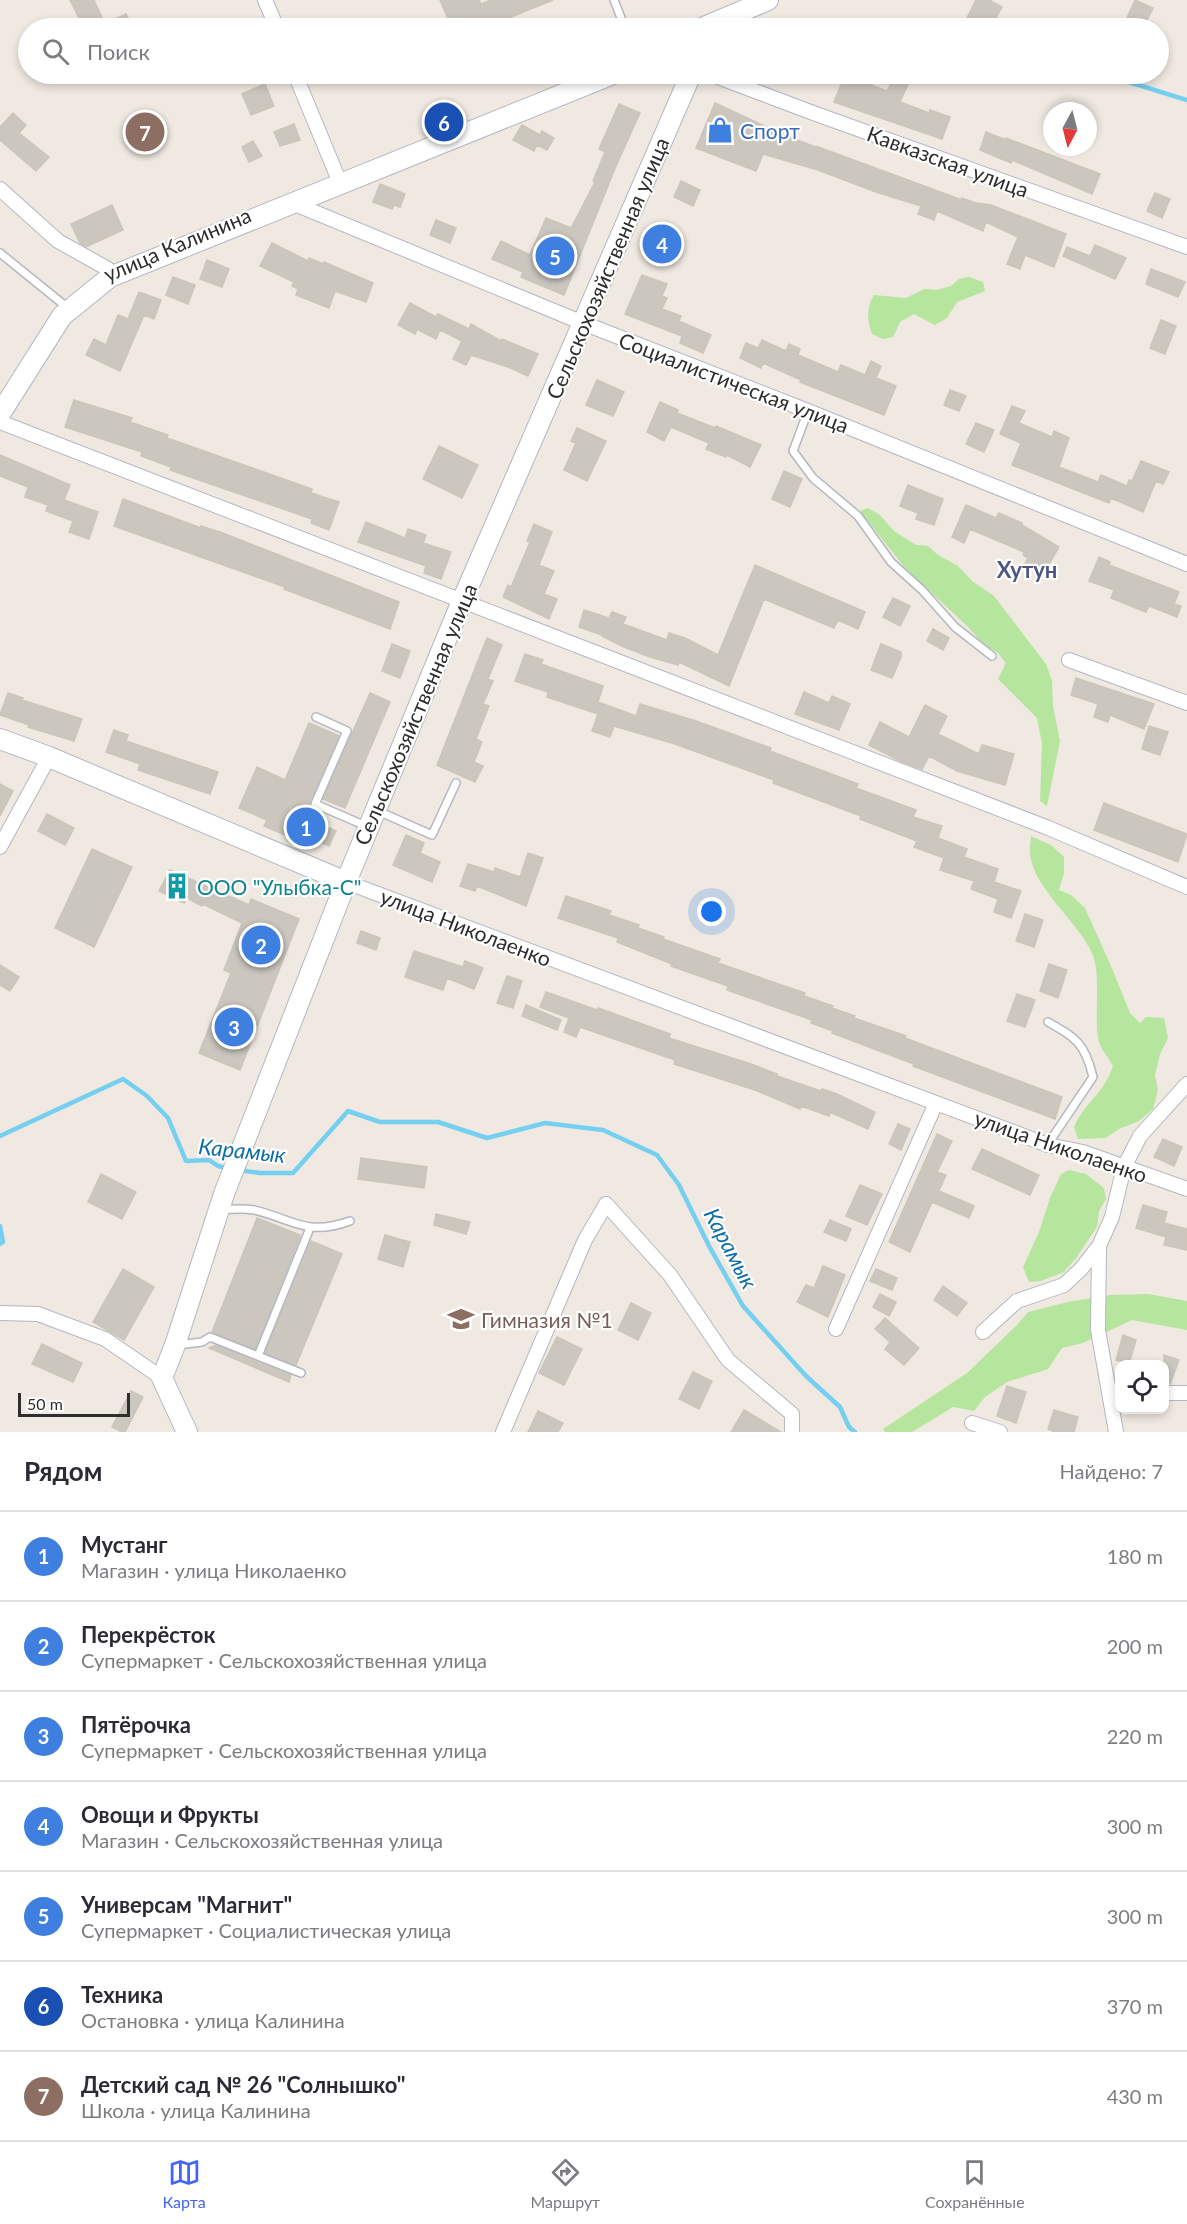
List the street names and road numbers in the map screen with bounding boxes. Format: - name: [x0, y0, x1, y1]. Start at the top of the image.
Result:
- street label: Кавказская улица: [864, 120, 1032, 202]
- street label: Сельскохозяйственная улица: [540, 133, 674, 403]
- street label: улица Калинина: [100, 202, 254, 286]
- street label: Социалистическая улица: [615, 327, 853, 437]
- street label: Сельскохозяйственная улица: [348, 579, 482, 849]
- street label: улица Николаенко: [377, 883, 555, 971]
- street label: улица Николаенко: [971, 1105, 1151, 1187]

